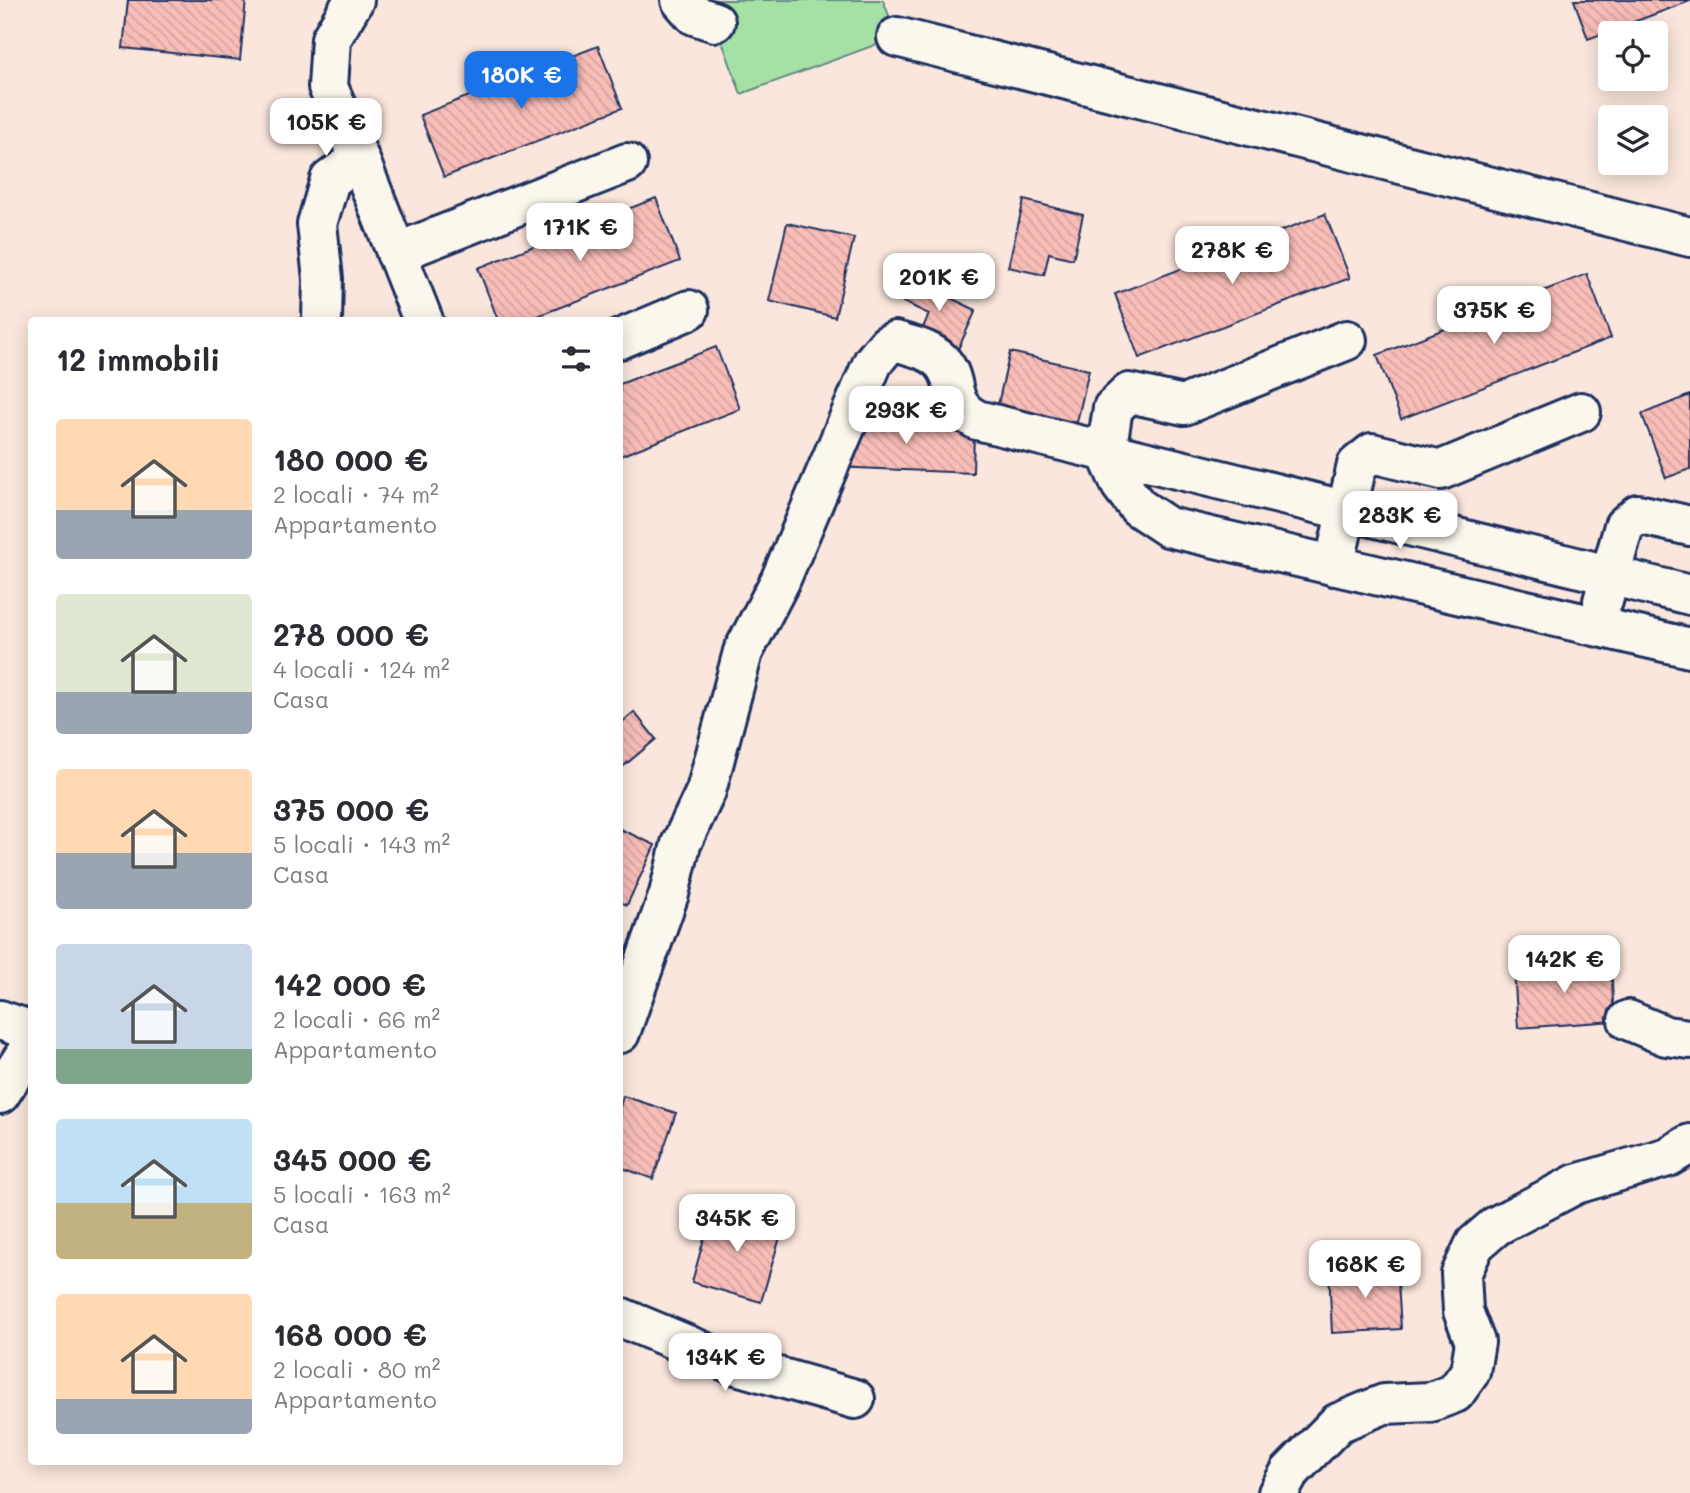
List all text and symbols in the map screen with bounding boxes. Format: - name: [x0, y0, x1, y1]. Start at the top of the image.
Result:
- map controls: [1598, 21, 1668, 175]
- button: locate: [1598, 21, 1668, 91]
- pin: 180K €: [464, 52, 578, 111]
- text: 180K €: [480, 59, 562, 89]
- pin: 105K €: [269, 99, 383, 158]
- button: layers: [1598, 105, 1668, 175]
- text: 105K €: [286, 106, 366, 136]
- pin: 171K €: [523, 204, 637, 263]
- text: 171K €: [542, 211, 618, 241]
- pin: 278K €: [1175, 226, 1289, 286]
- text: 278K €: [1191, 234, 1273, 264]
- pin: 201K €: [882, 254, 996, 313]
- text: 201K €: [899, 261, 979, 291]
- pin: 375K €: [1437, 286, 1551, 346]
- text: 375K €: [1453, 294, 1535, 324]
- text: 12 immobili: [56, 339, 220, 379]
- icon: filters: [557, 340, 595, 378]
- pin: 293K €: [849, 386, 963, 446]
- text: 293K €: [865, 394, 947, 424]
- text: 180 000 €: [273, 439, 428, 479]
- icon: home: [112, 447, 196, 531]
- text: 2 locali · 74 m²: [273, 479, 439, 509]
- pin: 283K €: [1343, 491, 1457, 551]
- text: 283K €: [1359, 499, 1441, 529]
- text: Appartamento: [273, 509, 437, 539]
- text: 278 000 €: [273, 614, 429, 654]
- icon: home: [112, 622, 196, 706]
- text: 4 locali · 124 m²: [273, 654, 450, 684]
- text: Casa: [273, 684, 329, 714]
- text: 375 000 €: [273, 789, 429, 829]
- icon: home: [112, 797, 196, 881]
- text: 5 locali · 143 m²: [273, 829, 450, 859]
- text: Casa: [273, 859, 329, 889]
- pin: 142K €: [1507, 936, 1621, 995]
- text: 142K €: [1524, 943, 1604, 973]
- text: 142 000 €: [273, 964, 426, 1004]
- icon: home: [112, 972, 196, 1056]
- text: 2 locali · 66 m²: [273, 1004, 440, 1034]
- text: Appartamento: [273, 1034, 437, 1064]
- text: 345 000 €: [273, 1139, 431, 1179]
- icon: home: [112, 1147, 196, 1231]
- text: 5 locali · 163 m²: [273, 1179, 451, 1209]
- pin: 345K €: [680, 1194, 794, 1254]
- text: 345K €: [695, 1202, 779, 1232]
- text: Casa: [273, 1209, 329, 1239]
- pin: 168K €: [1308, 1240, 1422, 1300]
- text: 168K €: [1325, 1248, 1405, 1278]
- text: 168 000 €: [273, 1314, 427, 1354]
- icon: home: [112, 1322, 196, 1406]
- pin: 134K €: [668, 1334, 782, 1393]
- text: 134K €: [685, 1341, 765, 1371]
- text: 2 locali · 80 m²: [273, 1354, 441, 1384]
- text: Appartamento: [273, 1384, 437, 1414]

